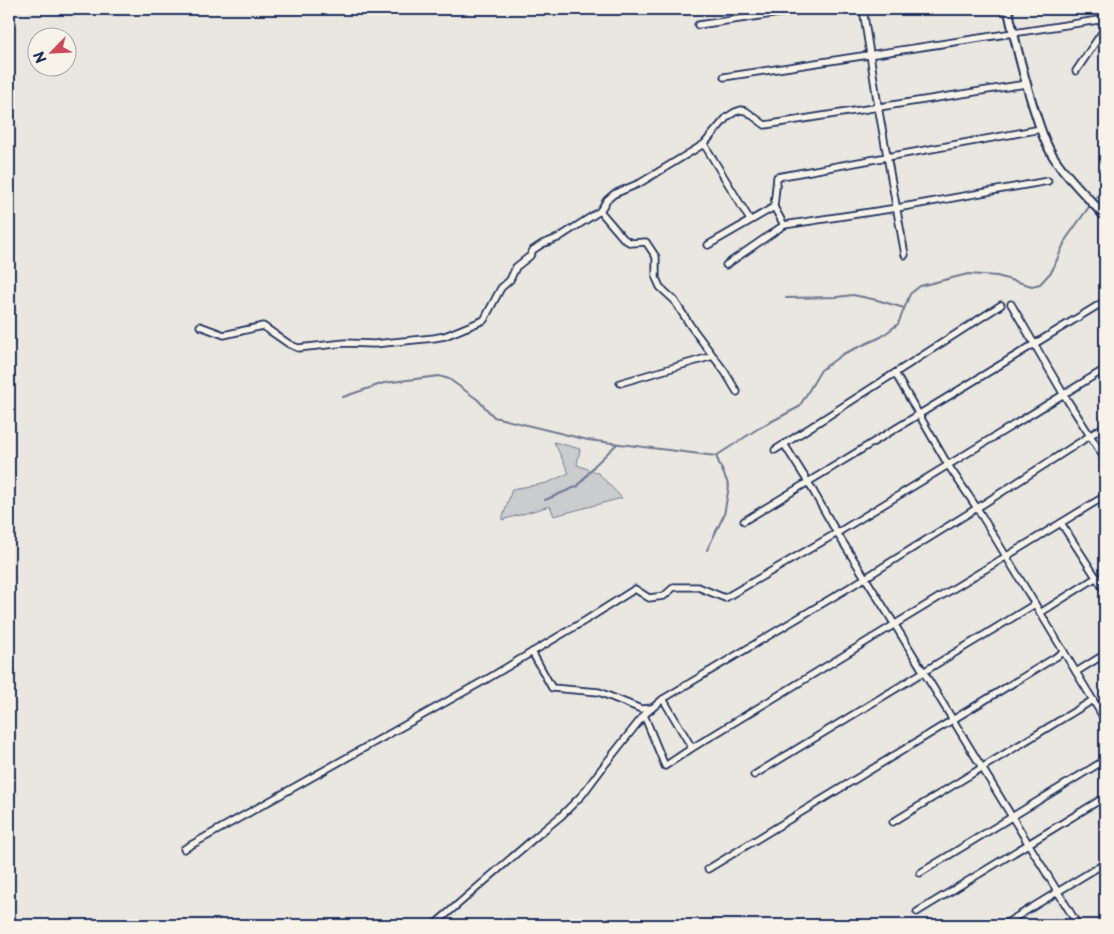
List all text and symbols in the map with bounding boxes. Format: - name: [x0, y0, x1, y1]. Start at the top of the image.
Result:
- north arrow: [28, 28, 78, 78]
- text: N: [28, 48, 52, 67]

